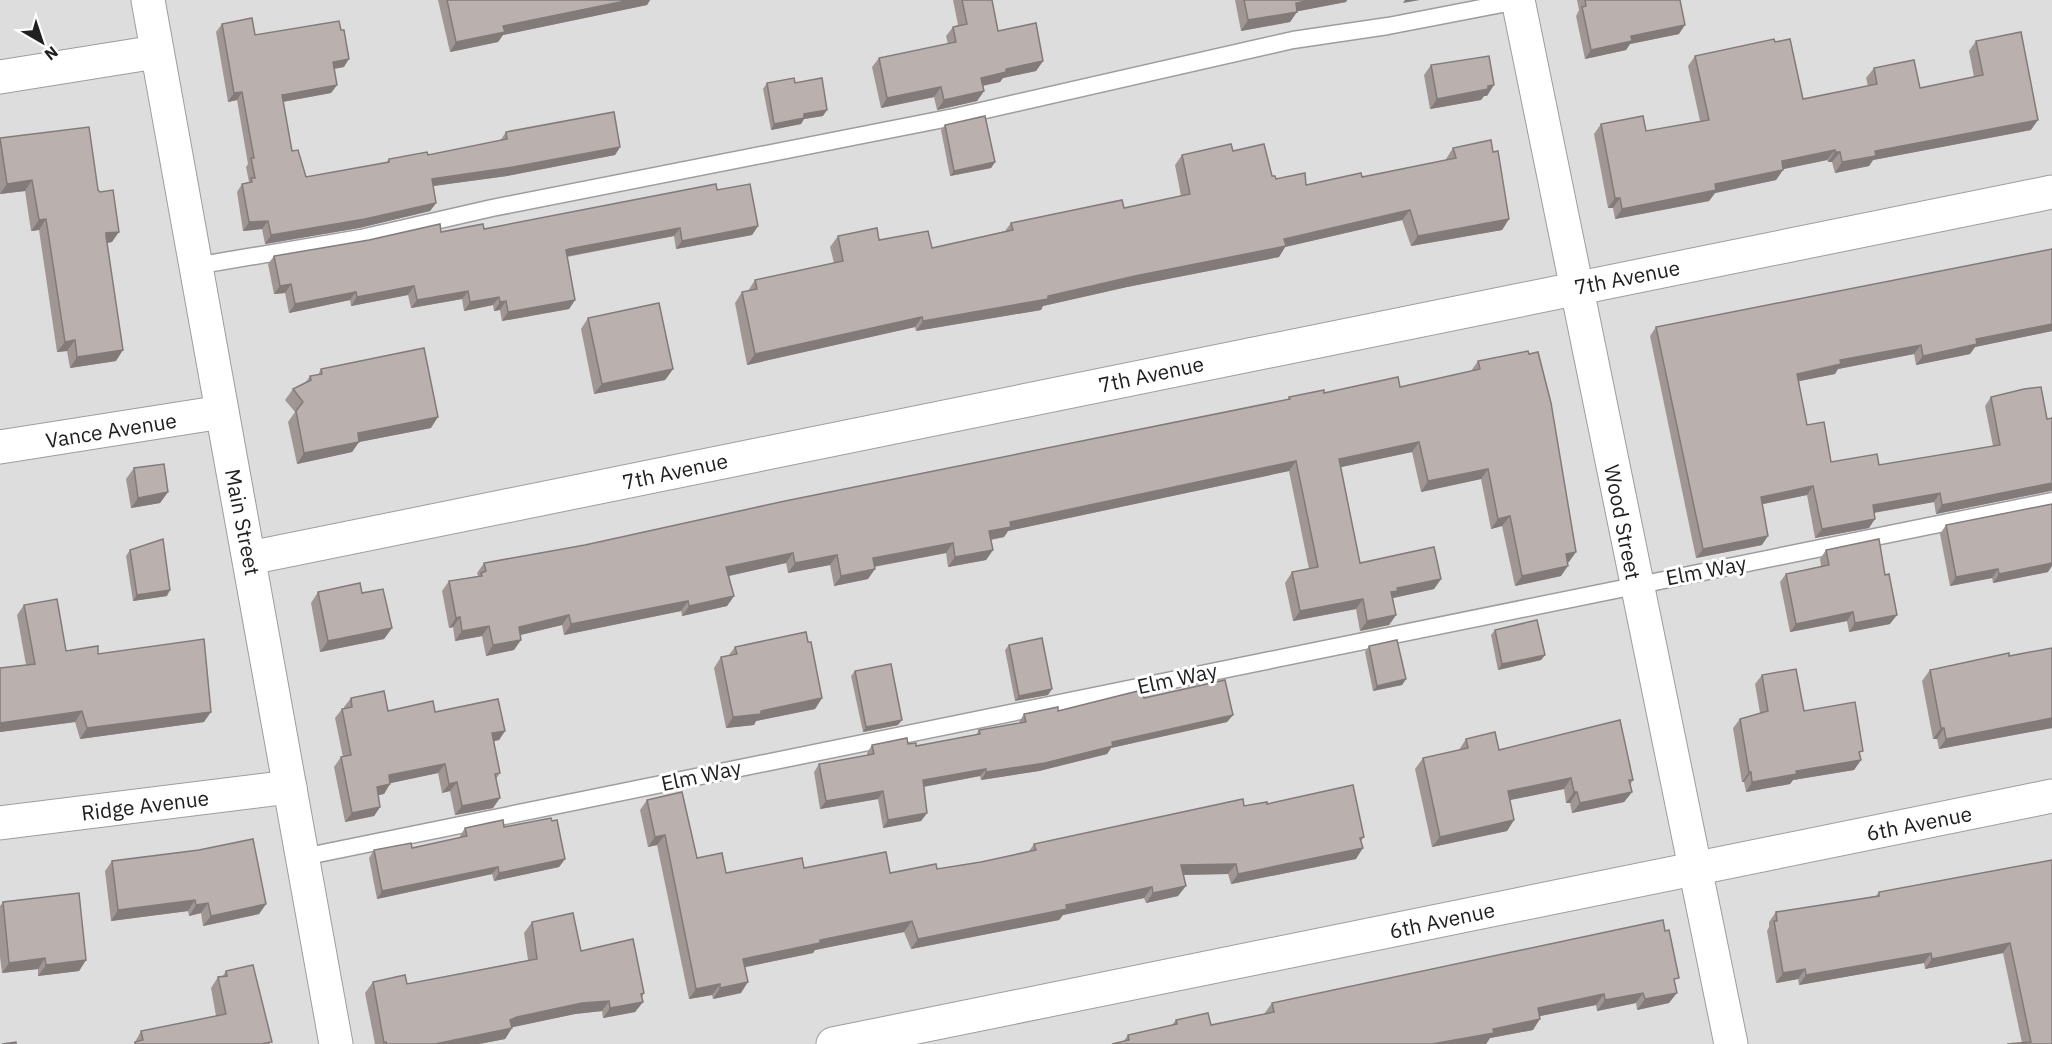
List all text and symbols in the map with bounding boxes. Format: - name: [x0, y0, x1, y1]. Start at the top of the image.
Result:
- north arrow: [12, 12, 72, 72]
- text: N: [41, 42, 62, 65]
- street label: 7th Avenue: [1572, 253, 1682, 301]
- street label: 7th Avenue: [1096, 349, 1206, 399]
- street label: Vance Avenue: [43, 406, 179, 454]
- street label: 7th Avenue: [620, 446, 730, 496]
- street label: Wood Street: [1598, 462, 1648, 582]
- street label: Main Street: [219, 466, 267, 578]
- street label: Elm Way: [1663, 548, 1749, 592]
- street label: Elm Way: [1134, 656, 1220, 700]
- street label: Elm Way: [658, 753, 744, 797]
- street label: Ridge Avenue: [80, 783, 210, 827]
- street label: 6th Avenue: [1864, 799, 1974, 847]
- street label: 6th Avenue: [1387, 895, 1497, 945]

